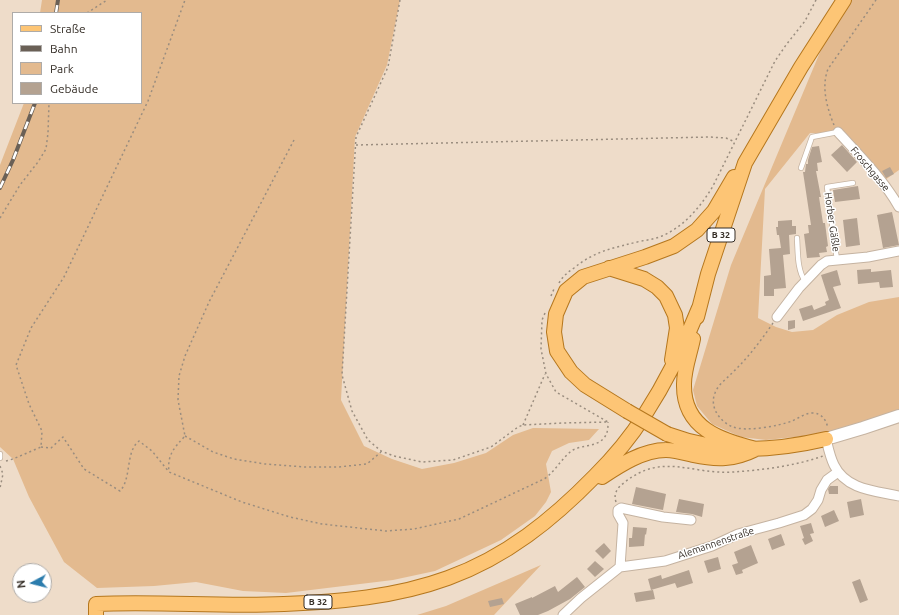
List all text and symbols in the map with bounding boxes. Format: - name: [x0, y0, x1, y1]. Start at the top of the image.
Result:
- legend: [12, 12, 142, 104]
- text: Straße: [50, 22, 86, 35]
- text: Bahn: [50, 42, 78, 55]
- text: Park: [50, 62, 74, 75]
- text: Gebäude: [50, 82, 98, 95]
- street label: Froschgasse: [848, 144, 892, 194]
- street label: Horber Gäßle: [822, 191, 842, 253]
- road number: B 32: [707, 228, 735, 242]
- street label: Alemannenstraße: [676, 524, 756, 562]
- north arrow: [12, 563, 52, 603]
- text: N: [15, 580, 28, 589]
- road number: B 32: [304, 595, 332, 609]

